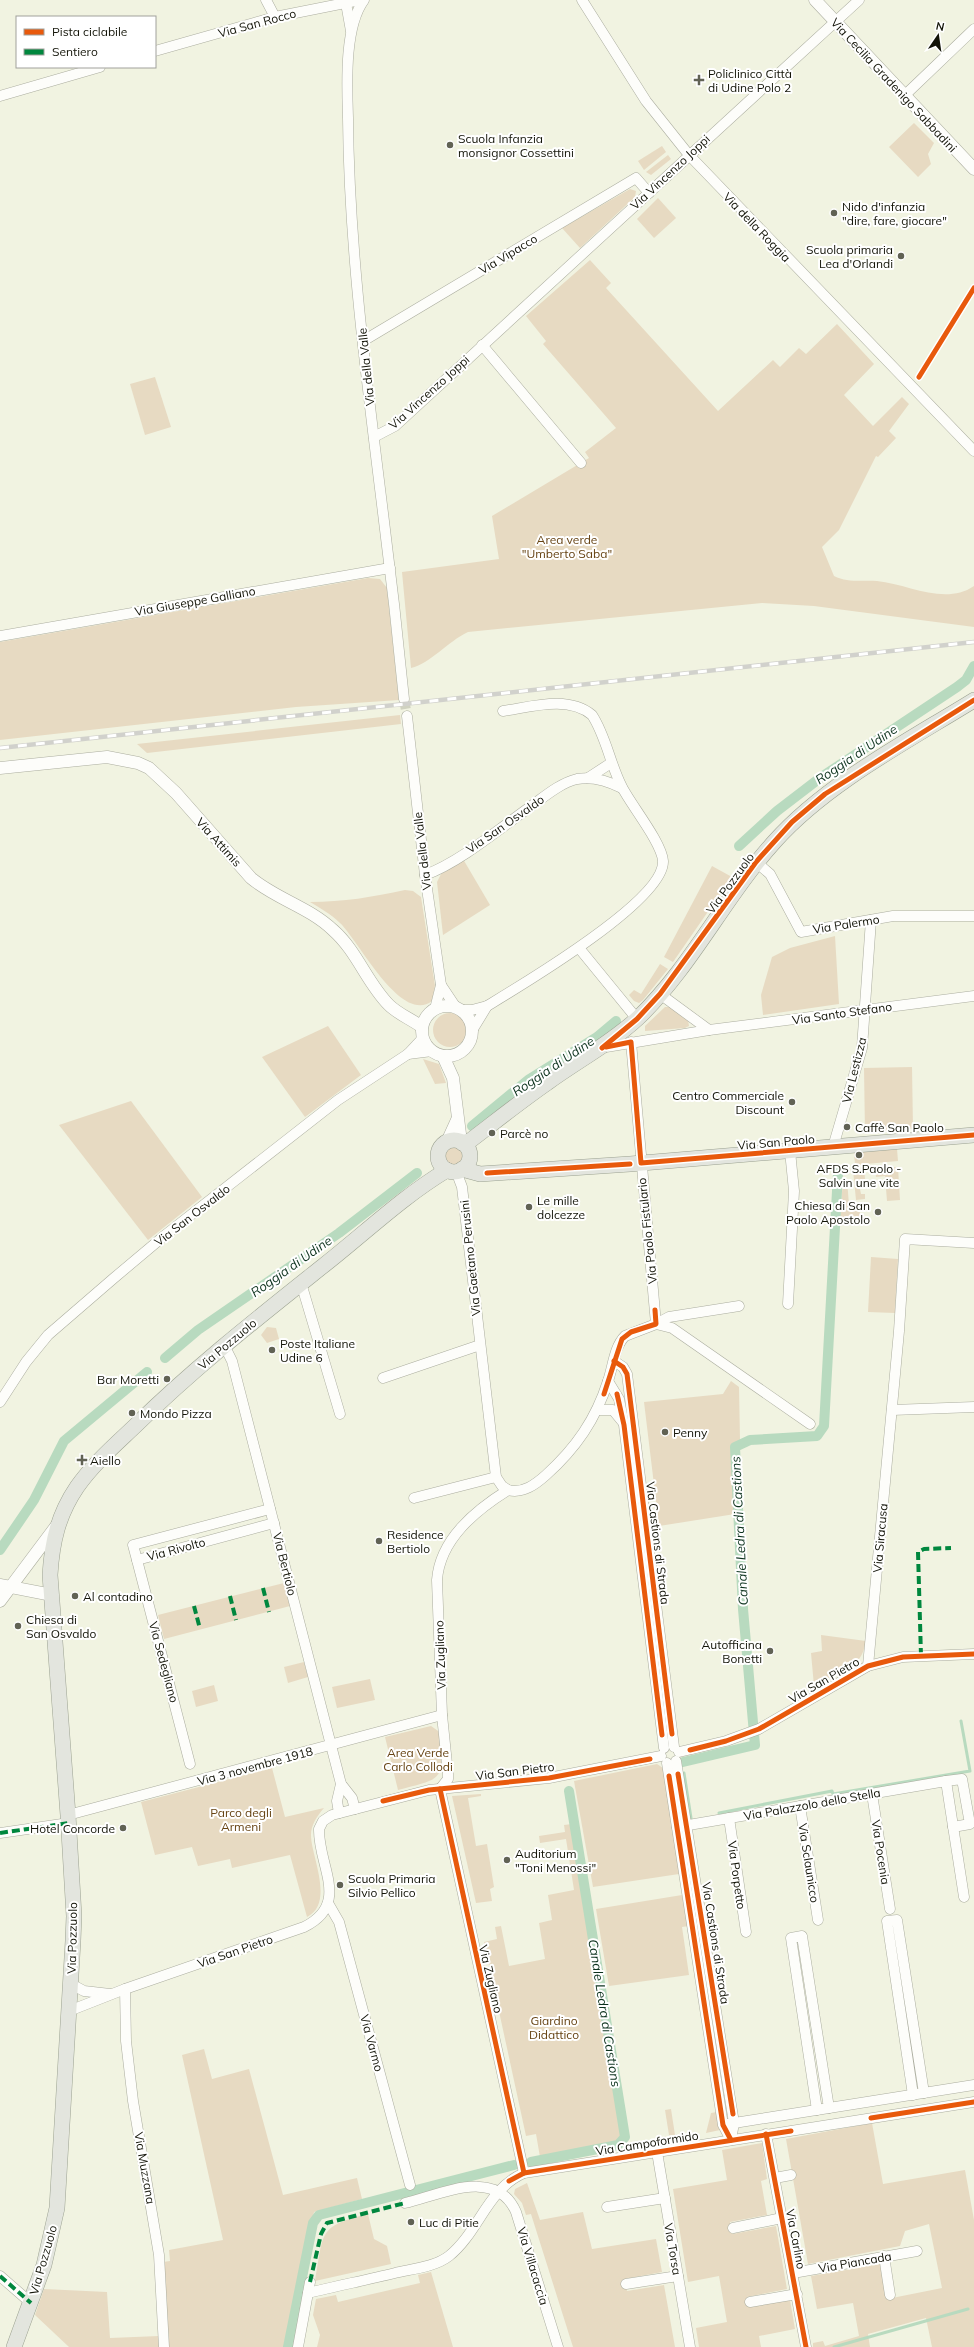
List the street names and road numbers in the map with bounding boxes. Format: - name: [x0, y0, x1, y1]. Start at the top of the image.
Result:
- street label: Via San Rocco: [216, 5, 298, 41]
- street label: Via Cecilia Gradenigo Sabbadini: [828, 15, 960, 155]
- street label: Via Vincenzo Joppi: [627, 131, 713, 213]
- street label: Via della Roggia: [720, 189, 794, 265]
- street label: Via Vipacco: [476, 231, 540, 277]
- street label: Via della Valle: [354, 327, 378, 407]
- street label: Via Vincenzo Joppi: [386, 352, 473, 432]
- street label: Via Giuseppe Galliano: [133, 583, 257, 619]
- street label: Via San Osvaldo: [463, 791, 547, 856]
- street label: Via della Valle: [410, 811, 434, 891]
- street label: Via Attimis: [193, 814, 245, 870]
- street label: Via Pozzuolo: [703, 849, 757, 916]
- street label: Via Palermo: [812, 911, 881, 937]
- street label: Via Santo Stefano: [791, 999, 893, 1027]
- street label: Via Lestizza: [839, 1036, 869, 1104]
- street label: Via San Paolo: [737, 1131, 815, 1153]
- street label: Via Paolo Fistulario: [634, 1177, 660, 1285]
- street label: Via San Osvaldo: [151, 1181, 233, 1249]
- street label: Via Gaetano Perusini: [456, 1199, 484, 1317]
- street label: Via Pozzuolo: [195, 1315, 259, 1373]
- street label: Via Castions di Strada: [643, 1481, 673, 1605]
- street label: Via Siracusa: [870, 1503, 890, 1573]
- street label: Via Bertiolo: [270, 1531, 300, 1597]
- street label: Via Rivolto: [145, 1534, 207, 1564]
- street label: Via Sedegliano: [146, 1620, 182, 1704]
- street label: Via Zugliano: [431, 1620, 449, 1690]
- street label: Via San Pietro: [786, 1654, 862, 1706]
- street label: Via 3 novembre 1918: [196, 1743, 314, 1789]
- street label: Via San Pietro: [475, 1759, 555, 1783]
- street label: Via Palazzolo dello Stella: [742, 1785, 882, 1823]
- street label: Via Pocenia: [868, 1819, 894, 1885]
- street label: Via Sclaunicco: [795, 1822, 823, 1904]
- street label: Via Porpetto: [725, 1840, 749, 1910]
- street label: Via Castions di Strada: [699, 1881, 733, 2005]
- street label: Via Pozzuolo: [64, 1902, 80, 1974]
- street label: Via San Pietro: [195, 1931, 275, 1971]
- street label: Via Zugliano: [476, 1943, 506, 2015]
- street label: Via Varmo: [357, 2013, 387, 2073]
- street label: Via Campoformido: [595, 2127, 700, 2159]
- street label: Via Muzzana: [131, 2131, 159, 2205]
- street label: Via Carlino: [783, 2208, 809, 2270]
- street label: Via Torsa: [661, 2222, 685, 2276]
- street label: Via Pozzuolo: [26, 2223, 60, 2297]
- street label: Via Villacaccia: [514, 2225, 552, 2307]
- street label: Via Piancada: [817, 2248, 893, 2276]

